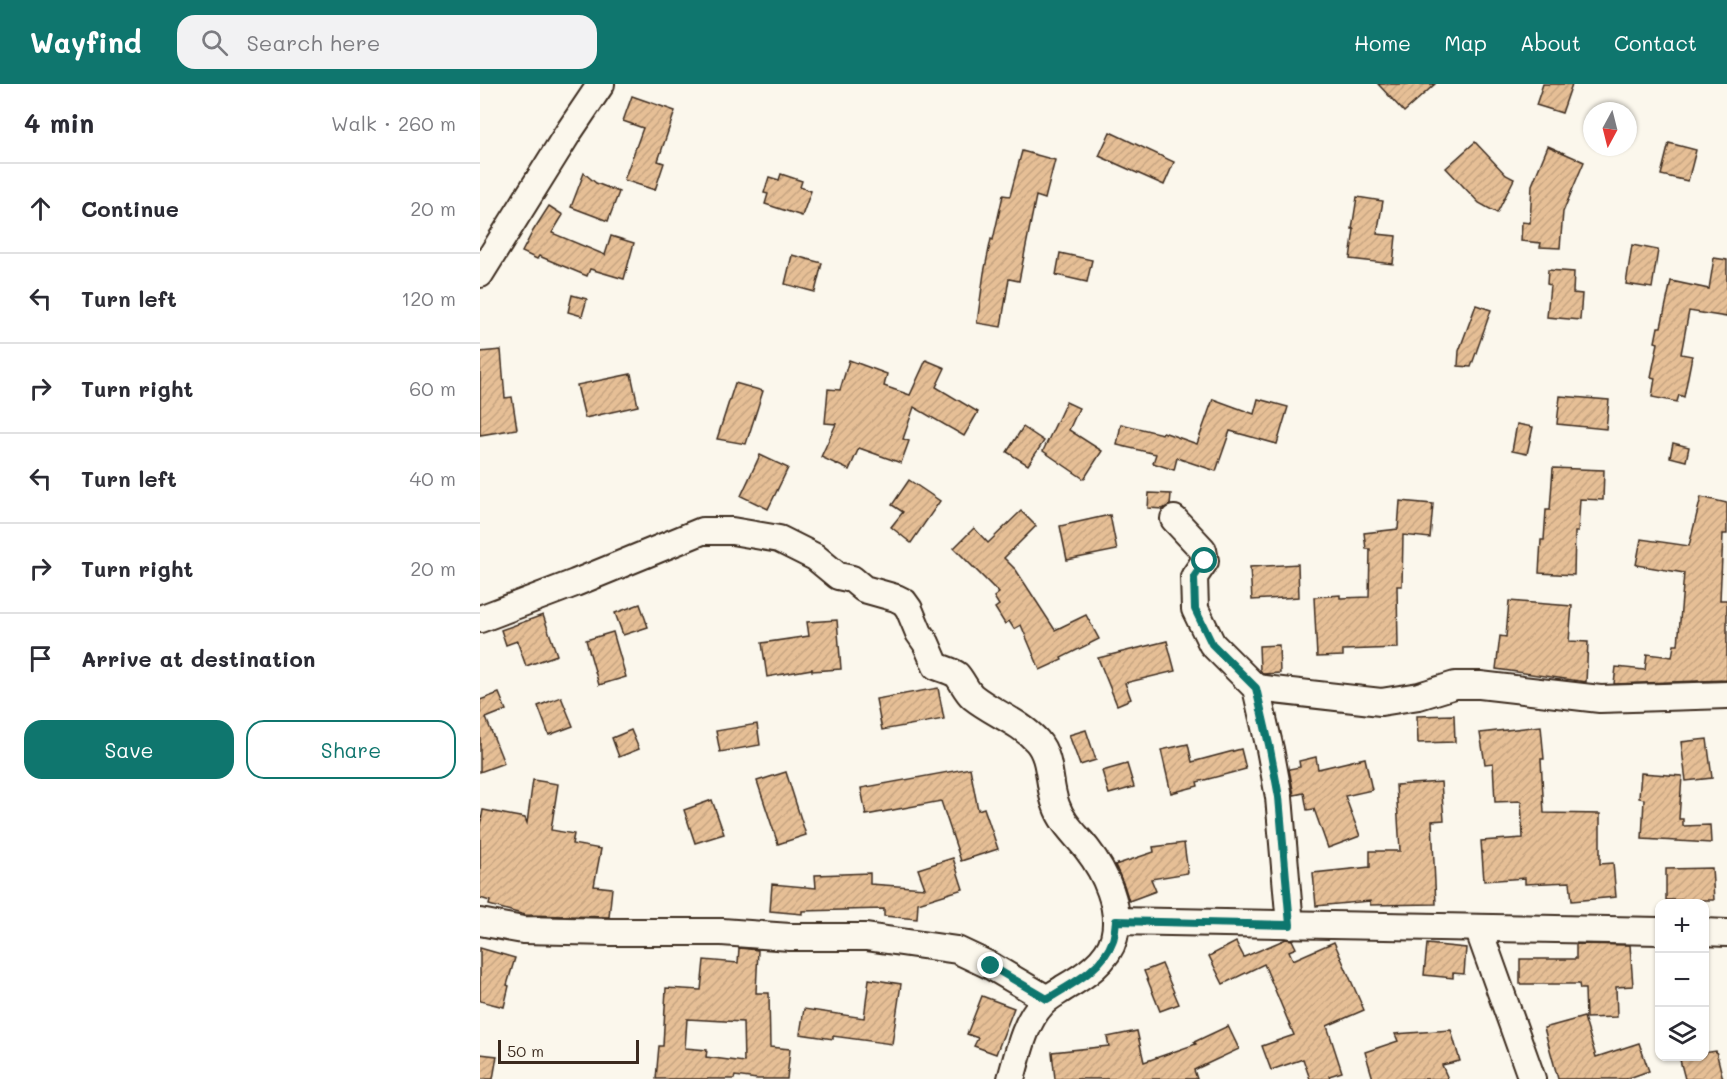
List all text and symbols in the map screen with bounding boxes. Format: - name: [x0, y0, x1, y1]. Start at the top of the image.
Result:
- search box: [177, 15, 597, 69]
- text: Wayfind: [30, 24, 141, 60]
- icon: search: [198, 26, 231, 59]
- text: Search here: [246, 28, 380, 57]
- text: Home: [1354, 29, 1411, 56]
- text: Map: [1444, 29, 1487, 56]
- text: About: [1520, 29, 1581, 56]
- text: Contact: [1614, 29, 1697, 56]
- north arrow: [1583, 102, 1637, 156]
- text: 4 min: [24, 106, 94, 140]
- text: Walk · 260 m: [331, 110, 456, 136]
- icon: ahead: [24, 192, 57, 225]
- text: Continue: [81, 194, 179, 223]
- text: 20 m: [410, 195, 456, 221]
- icon: left: [24, 282, 57, 315]
- text: Turn left: [81, 284, 177, 313]
- text: 120 m: [401, 285, 456, 311]
- icon: right: [24, 372, 57, 405]
- text: Turn right: [81, 374, 193, 403]
- text: 60 m: [409, 375, 456, 401]
- icon: left: [24, 462, 57, 495]
- text: Turn left: [81, 464, 177, 493]
- text: 40 m: [410, 465, 456, 491]
- route start: [1191, 547, 1217, 573]
- icon: right: [24, 552, 57, 585]
- text: Turn right: [81, 554, 193, 583]
- text: 20 m: [410, 555, 456, 581]
- icon: arrive: [24, 642, 57, 675]
- text: Arrive at destination: [81, 644, 316, 673]
- button: Save: [24, 720, 234, 779]
- button: Share: [246, 720, 456, 779]
- map controls: [1655, 899, 1709, 1061]
- button: +: [1655, 899, 1709, 953]
- route end: [977, 952, 1003, 978]
- button: −: [1655, 953, 1709, 1007]
- button: layers: [1655, 1007, 1709, 1061]
- scale bar: [498, 1037, 639, 1064]
- text: 50 m: [507, 1040, 544, 1061]

